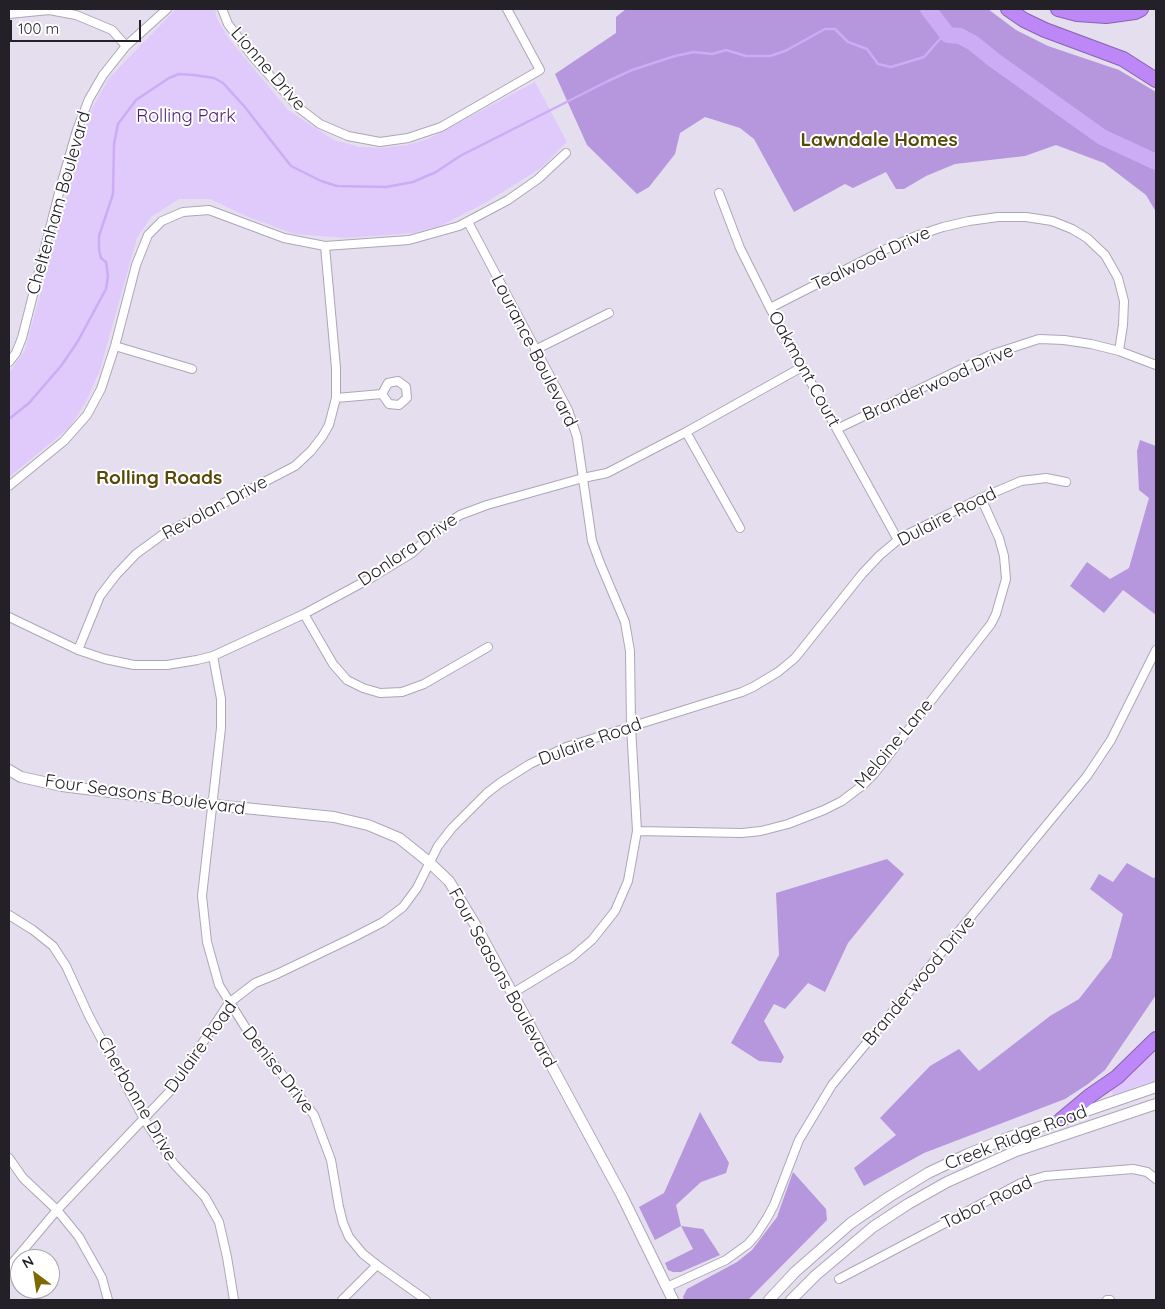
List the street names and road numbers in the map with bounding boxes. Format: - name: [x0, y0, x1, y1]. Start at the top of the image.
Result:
- street label: Lionne Drive: [226, 23, 310, 115]
- street label: Cheltenham Boulevard: [22, 109, 96, 297]
- street label: Tealwood Drive: [808, 222, 934, 296]
- street label: Lourance Boulevard: [486, 271, 582, 431]
- street label: Oakmont Court: [763, 307, 845, 431]
- street label: Branderwood Drive: [859, 340, 1017, 426]
- street label: Revolan Drive: [159, 471, 271, 545]
- street label: Dulaire Road: [894, 483, 1000, 551]
- street label: Donlora Drive: [354, 509, 462, 591]
- street label: Meloine Lane: [850, 695, 938, 793]
- street label: Dulaire Road: [535, 713, 645, 771]
- street label: Four Seasons Boulevard: [44, 770, 246, 820]
- street label: Four Seasons Boulevard: [444, 884, 560, 1072]
- street label: Branderwood Drive: [858, 912, 980, 1050]
- street label: Dulaire Road: [160, 997, 242, 1097]
- street label: Denise Drive: [237, 1022, 319, 1118]
- street label: Cherbonne Drive: [93, 1033, 181, 1165]
- street label: Creek Ridge Road: [942, 1101, 1090, 1175]
- street label: Tabor Road: [938, 1172, 1036, 1234]

